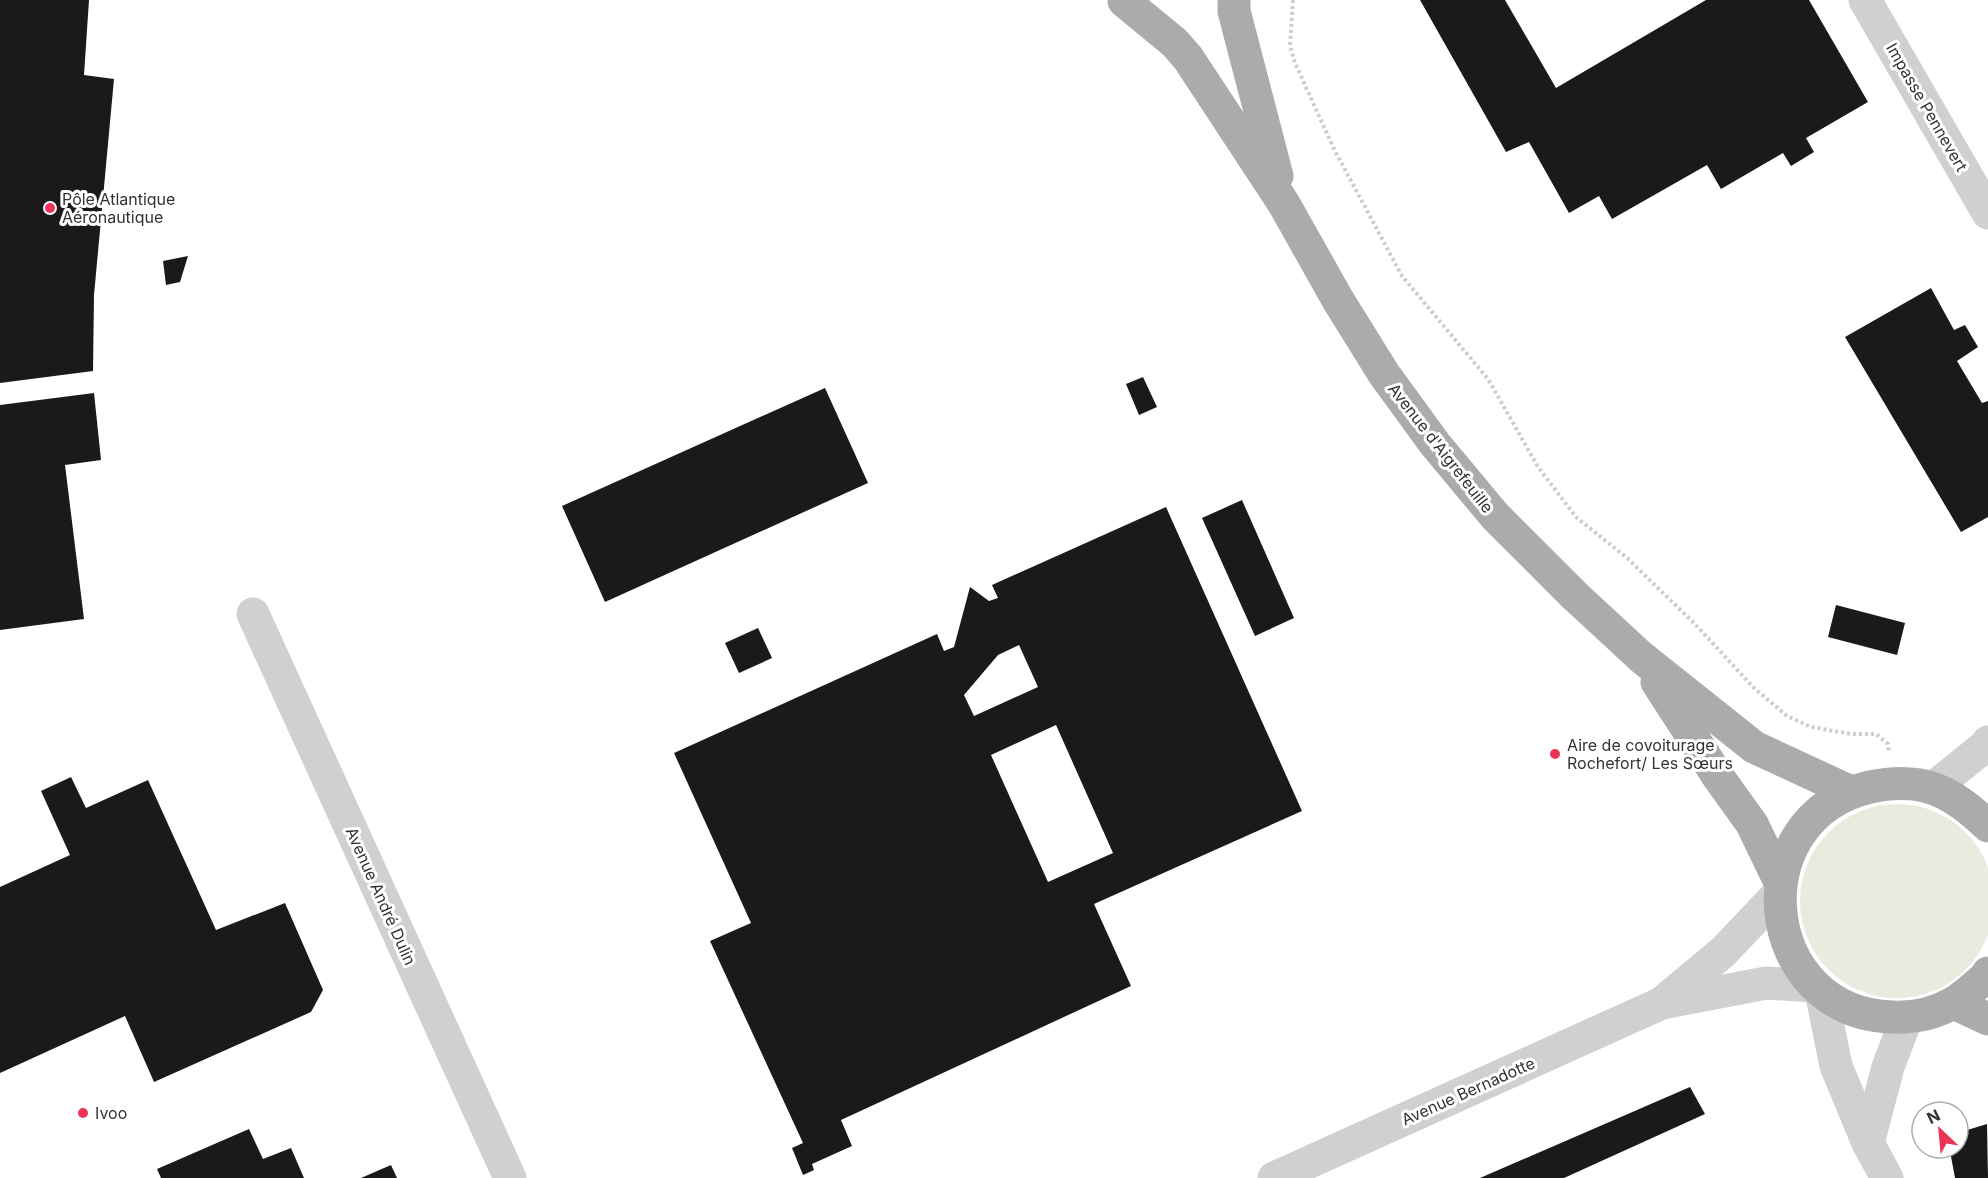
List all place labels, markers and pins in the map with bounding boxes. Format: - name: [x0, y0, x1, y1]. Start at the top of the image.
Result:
- place label: Pôle Atlantique Aéronautique: [62, 189, 175, 227]
- marker: Pôle Atlantique Aéronautique: [43, 201, 57, 215]
- place label: Aire de covoiturage Rochefort/ Les Sœurs: [1567, 735, 1733, 773]
- marker: Aire de covoiturage Rochefort/ Les Sœurs: [1548, 747, 1562, 761]
- place label: Ivoo: [95, 1103, 127, 1123]
- marker: Ivoo: [76, 1106, 90, 1120]

